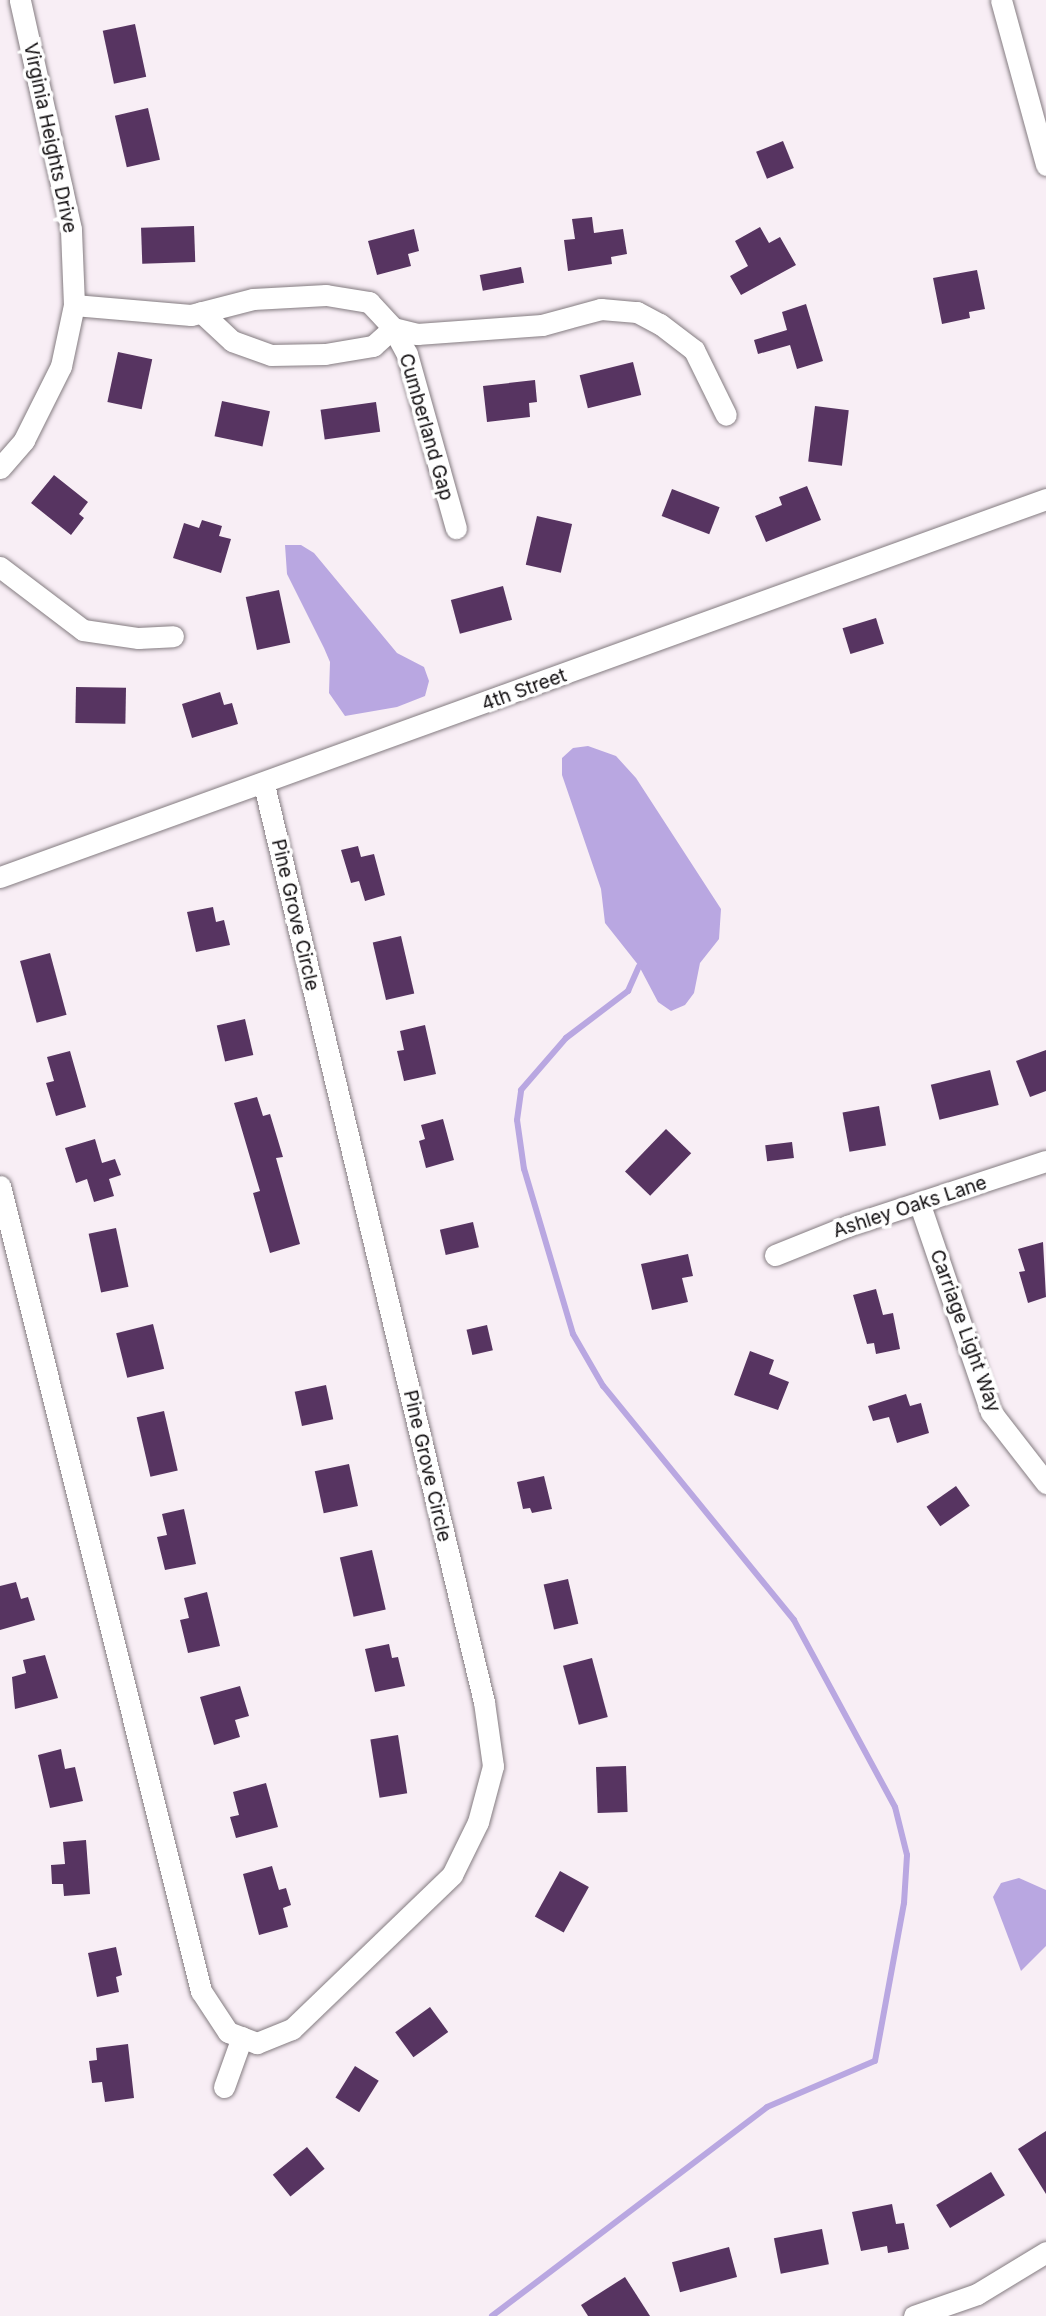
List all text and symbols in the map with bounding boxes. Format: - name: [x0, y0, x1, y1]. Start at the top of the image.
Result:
- street label: Virginia Heights Drive: [19, 41, 81, 235]
- street label: Cumberland Gap: [394, 351, 458, 503]
- street label: 4th Street: [478, 664, 570, 716]
- street label: Pine Grove Circle: [266, 837, 324, 993]
- street label: Ashley Oaks Lane: [830, 1171, 990, 1243]
- street label: Carriage Light Way: [925, 1247, 1005, 1415]
- street label: Pine Grove Circle: [398, 1388, 456, 1544]

